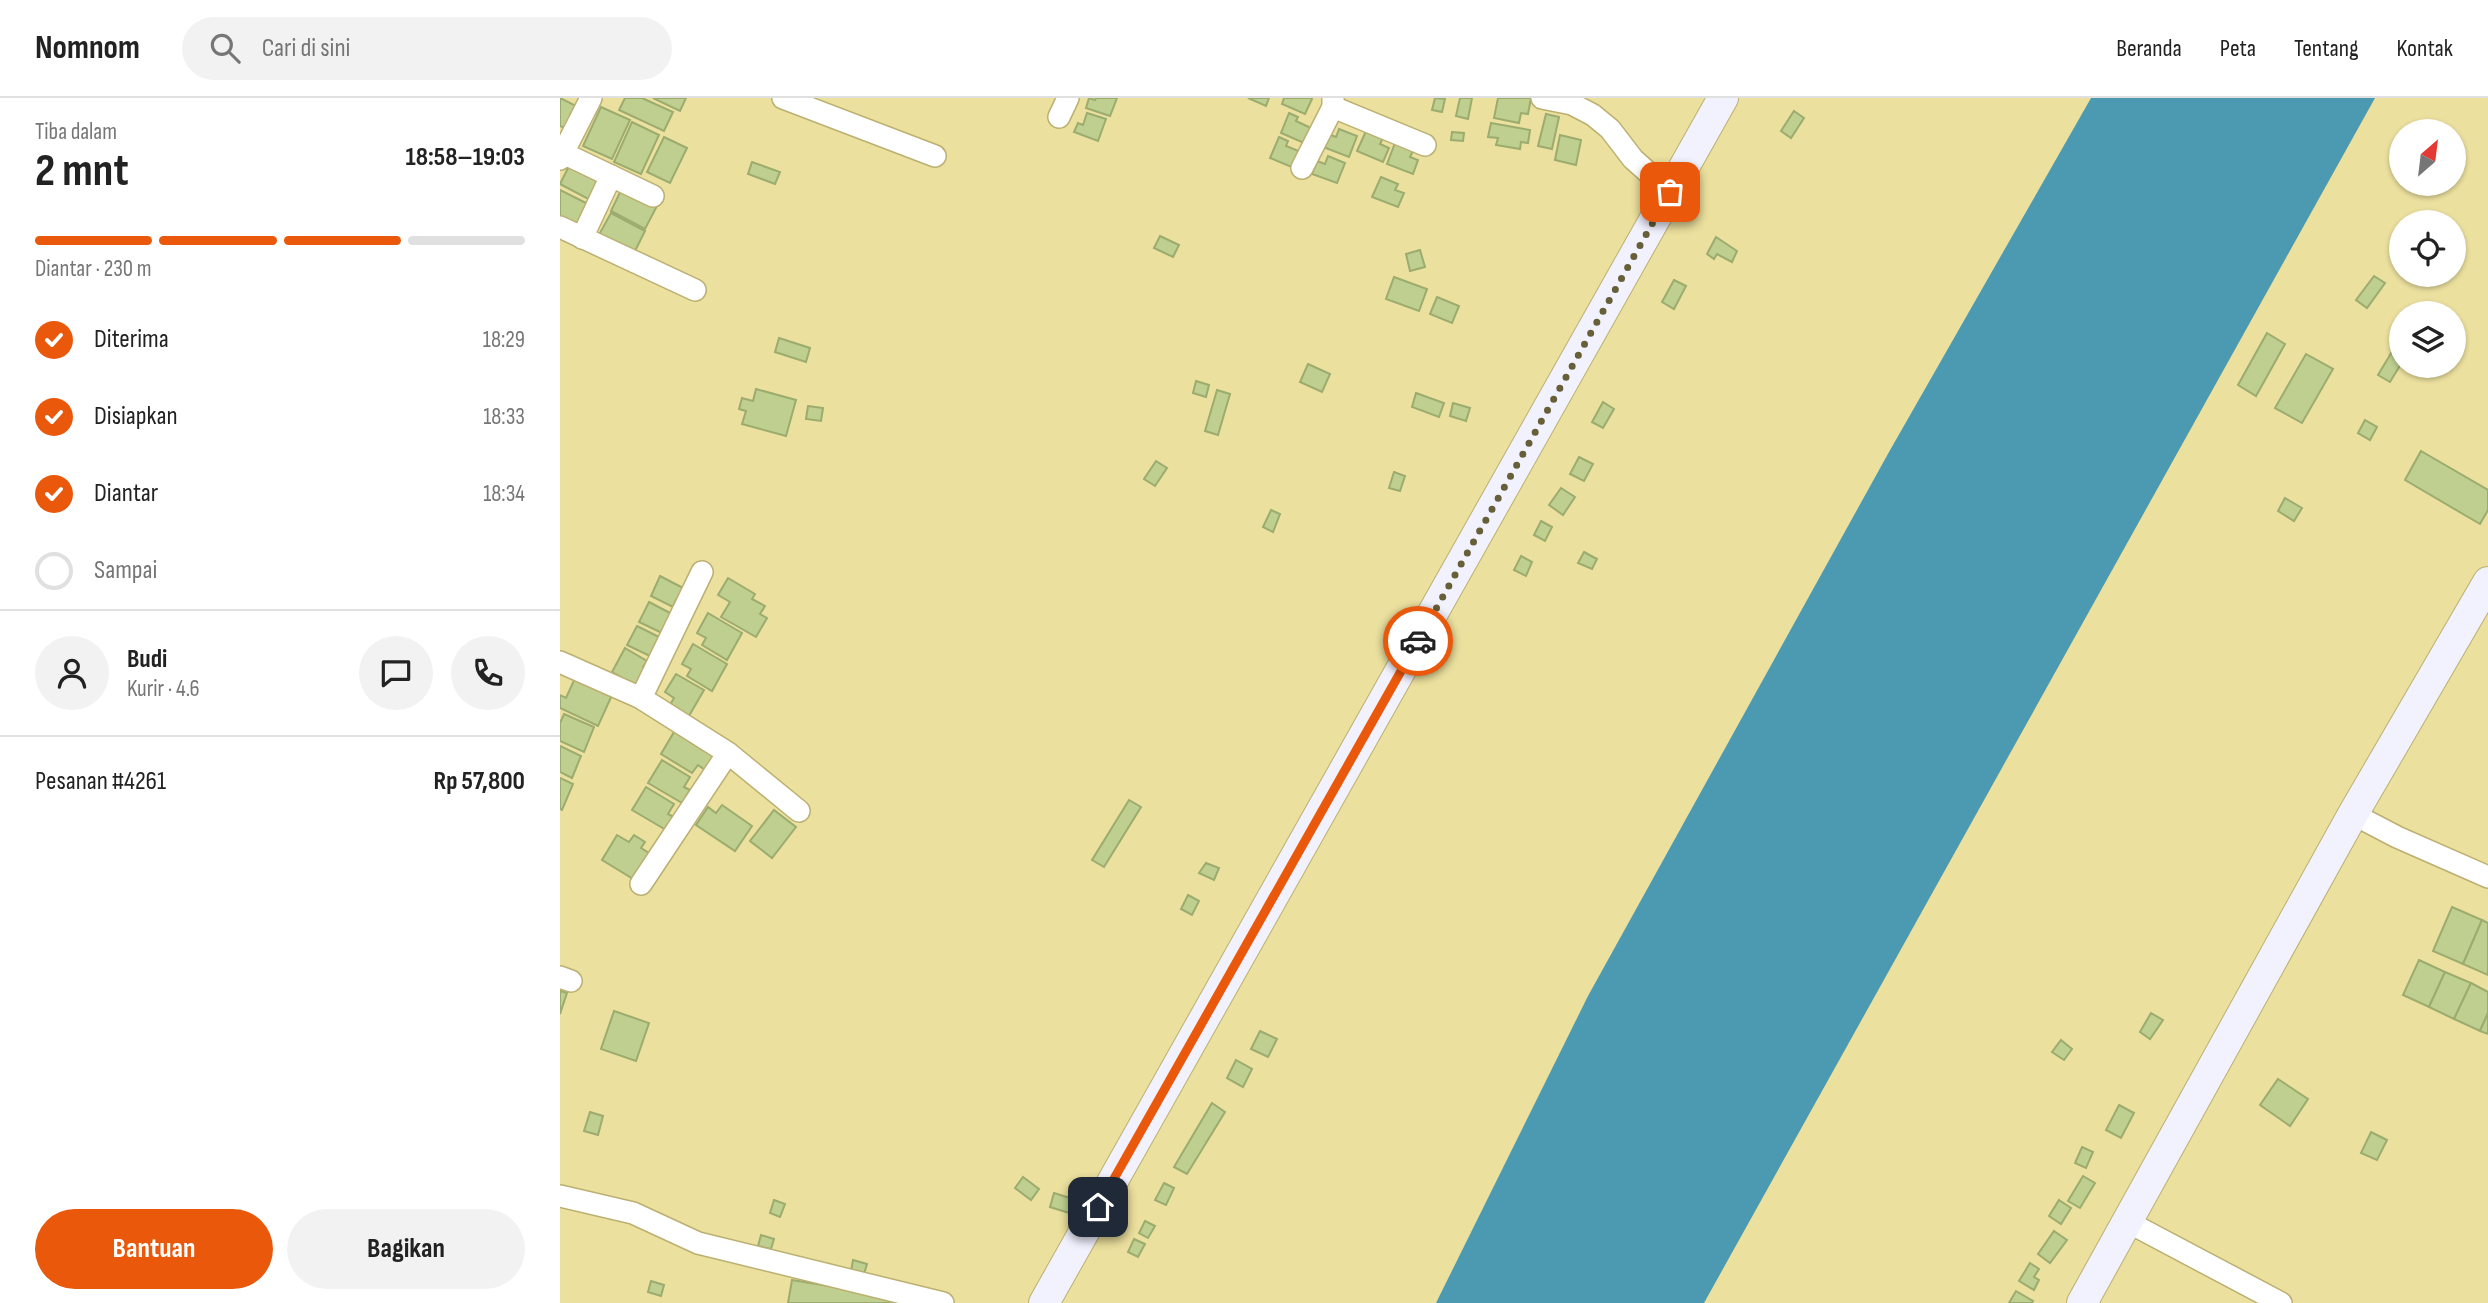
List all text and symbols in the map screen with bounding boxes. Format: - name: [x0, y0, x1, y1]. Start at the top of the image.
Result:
- search box: [182, 17, 672, 80]
- text: Nomnom: [35, 28, 140, 68]
- icon: search: [206, 29, 244, 67]
- text: Cari di sini: [262, 33, 350, 64]
- text: Beranda: [2116, 34, 2182, 63]
- text: Peta: [2220, 34, 2256, 63]
- text: Tentang: [2294, 34, 2359, 63]
- text: Kontak: [2397, 34, 2453, 63]
- text: Tiba dalam: [35, 118, 117, 146]
- north arrow: [2389, 119, 2466, 196]
- map controls: [2389, 119, 2466, 378]
- text: 18:58–19:03: [406, 142, 525, 173]
- text: 2 mnt: [35, 144, 129, 199]
- pin: [1640, 162, 1700, 222]
- icon: bag: [1651, 173, 1689, 211]
- button: locate: [2389, 210, 2466, 287]
- text: Diantar · 230 m: [35, 255, 152, 283]
- button: layers: [2389, 301, 2466, 378]
- icon: check: [35, 321, 73, 359]
- text: Diterima: [94, 324, 169, 355]
- text: 18:29: [483, 326, 525, 354]
- icon: check: [35, 398, 73, 436]
- text: Disiapkan: [94, 401, 178, 432]
- text: 18:33: [483, 403, 525, 431]
- icon: check: [35, 475, 73, 513]
- text: Diantar: [94, 478, 158, 509]
- text: 18:34: [483, 480, 525, 508]
- text: Sampai: [94, 555, 157, 586]
- courier: [1383, 606, 1453, 676]
- icon: car: [1399, 622, 1437, 660]
- button: person: [35, 636, 109, 710]
- button: chat: [359, 636, 433, 710]
- button: phone: [451, 636, 525, 710]
- text: Budi: [127, 644, 167, 675]
- text: Kurir · 4.6: [127, 675, 200, 703]
- text: Pesanan #4261: [35, 766, 166, 797]
- text: Rp 57,800: [433, 766, 525, 797]
- pin: [1068, 1177, 1128, 1237]
- icon: home: [1079, 1188, 1117, 1226]
- button: Bantuan: [35, 1209, 273, 1289]
- button: Bagikan: [287, 1209, 525, 1289]

